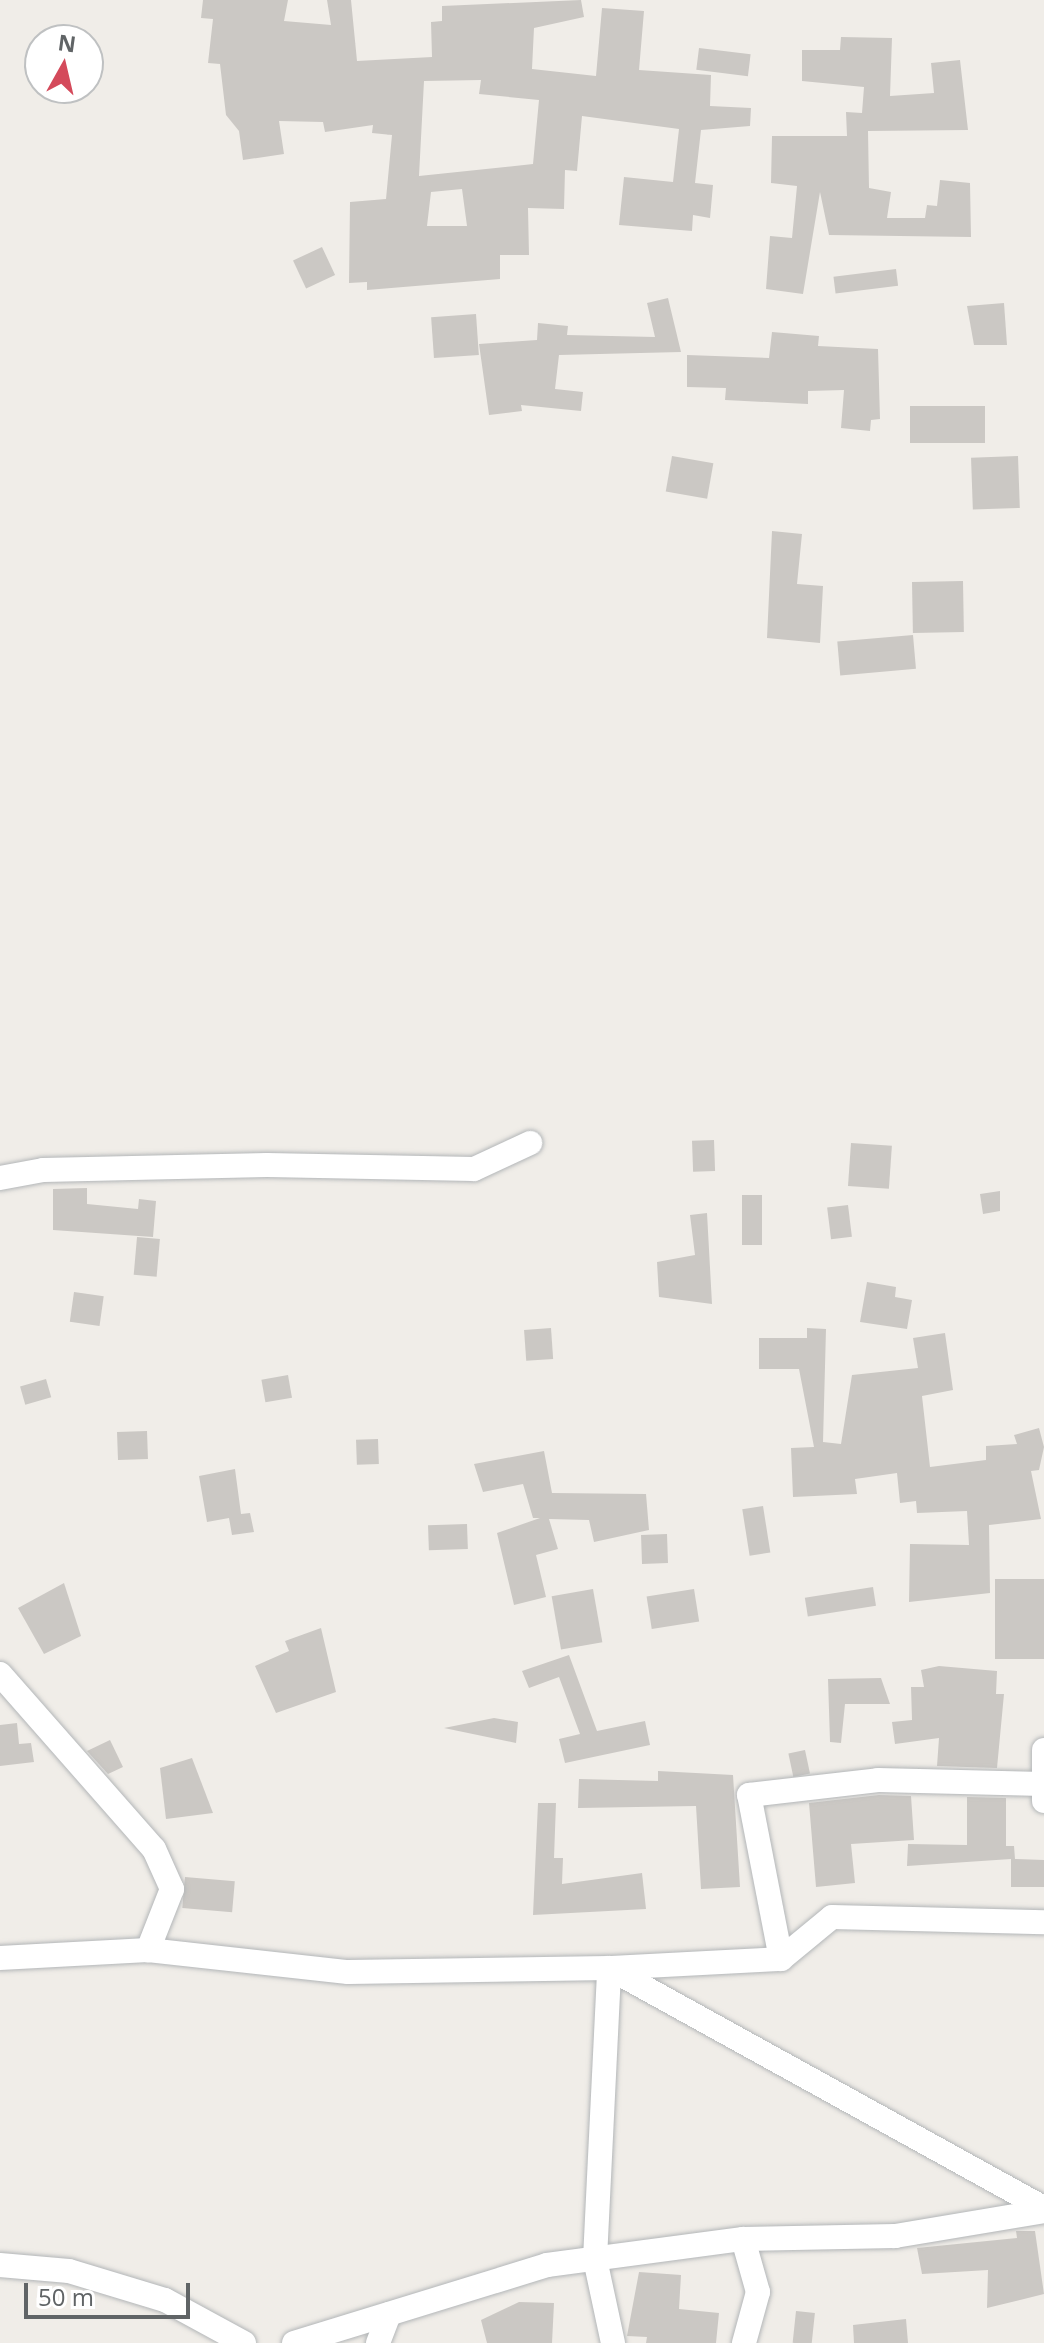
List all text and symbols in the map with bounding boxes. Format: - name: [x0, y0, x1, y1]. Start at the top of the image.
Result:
- north arrow: [24, 24, 104, 104]
- text: N: [56, 26, 78, 58]
- scale bar: [28, 2267, 194, 2317]
- text: 50 m: [38, 2280, 94, 2313]

